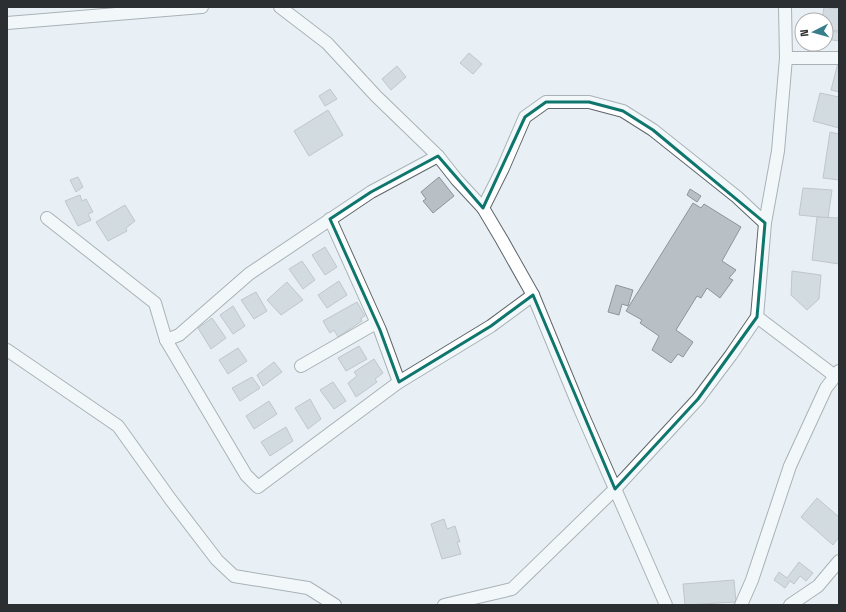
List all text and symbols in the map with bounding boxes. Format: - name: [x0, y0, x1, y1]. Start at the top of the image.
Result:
- north arrow: [794, 12, 834, 52]
- text: N: [797, 29, 811, 37]

